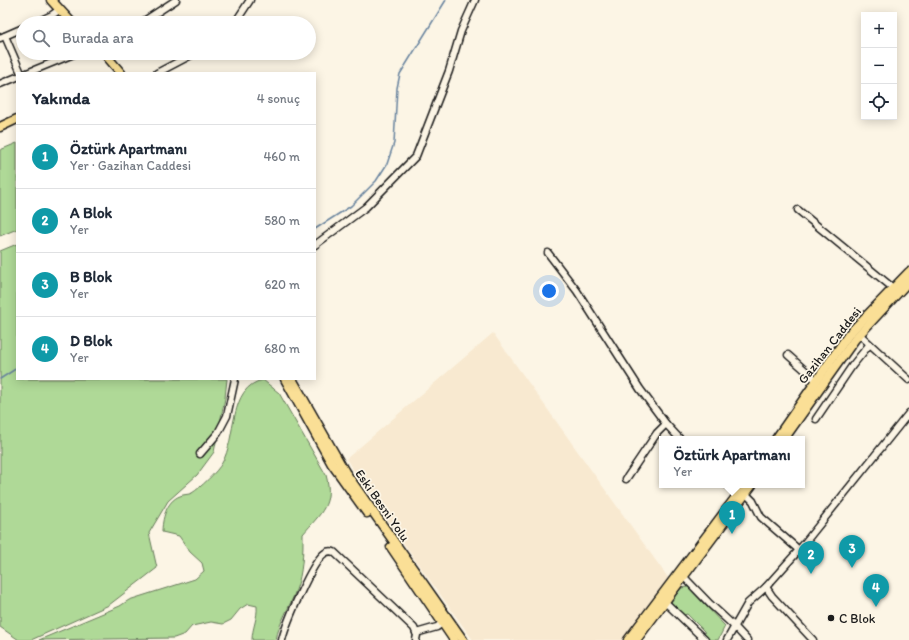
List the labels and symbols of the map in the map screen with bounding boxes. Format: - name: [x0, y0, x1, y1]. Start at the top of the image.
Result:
- your location: [539, 281, 559, 301]
- street label: Gazihan Caddesi: [795, 304, 864, 387]
- street label: Eski Besni Yolu: [352, 466, 413, 544]
- pin: 1: [719, 501, 745, 534]
- pin: 3: [839, 535, 865, 568]
- pin: 2: [798, 541, 824, 574]
- pin: 4: [863, 574, 889, 607]
- place label: C Blok: [839, 611, 876, 626]
- marker: C Blok: [826, 613, 836, 623]

